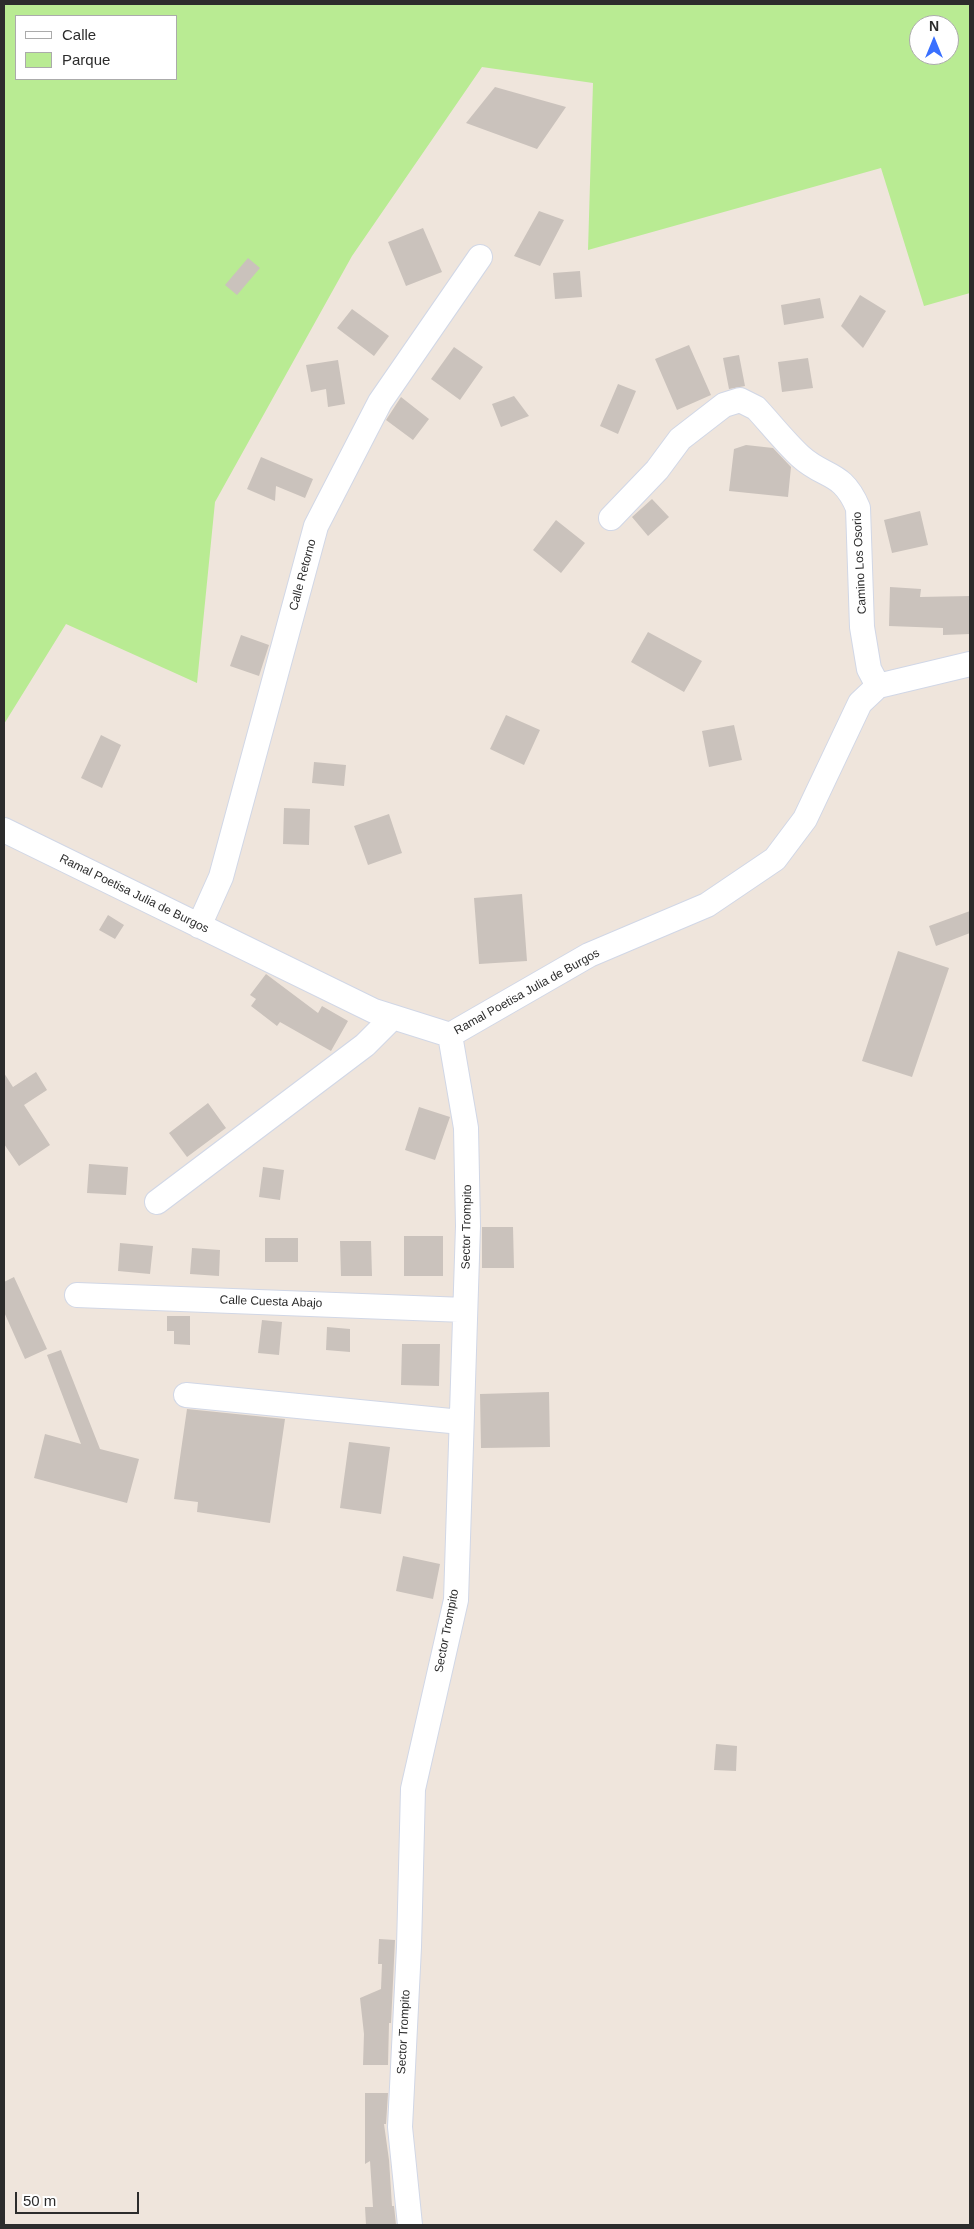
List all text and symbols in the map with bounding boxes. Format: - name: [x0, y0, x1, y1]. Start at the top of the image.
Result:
- legend: [15, 15, 178, 80]
- north arrow: [909, 15, 959, 65]
- text: N: [929, 18, 939, 34]
- text: Calle: [62, 26, 96, 43]
- text: Parque: [62, 51, 110, 68]
- street label: Camino Los Osorio: [850, 511, 870, 615]
- street label: Calle Retorno: [287, 538, 319, 612]
- street label: Ramal Poetisa Julia de Burgos: [57, 852, 211, 936]
- street label: Ramal Poetisa Julia de Burgos: [452, 946, 602, 1038]
- street label: Sector Trompito: [459, 1184, 475, 1270]
- street label: Calle Cuesta Abajo: [219, 1293, 323, 1311]
- street label: Sector Trompito: [432, 1588, 462, 1674]
- street label: Sector Trompito: [395, 1989, 413, 2075]
- scale bar: [18, 2182, 141, 2214]
- text: 50 m: [23, 2192, 56, 2209]

